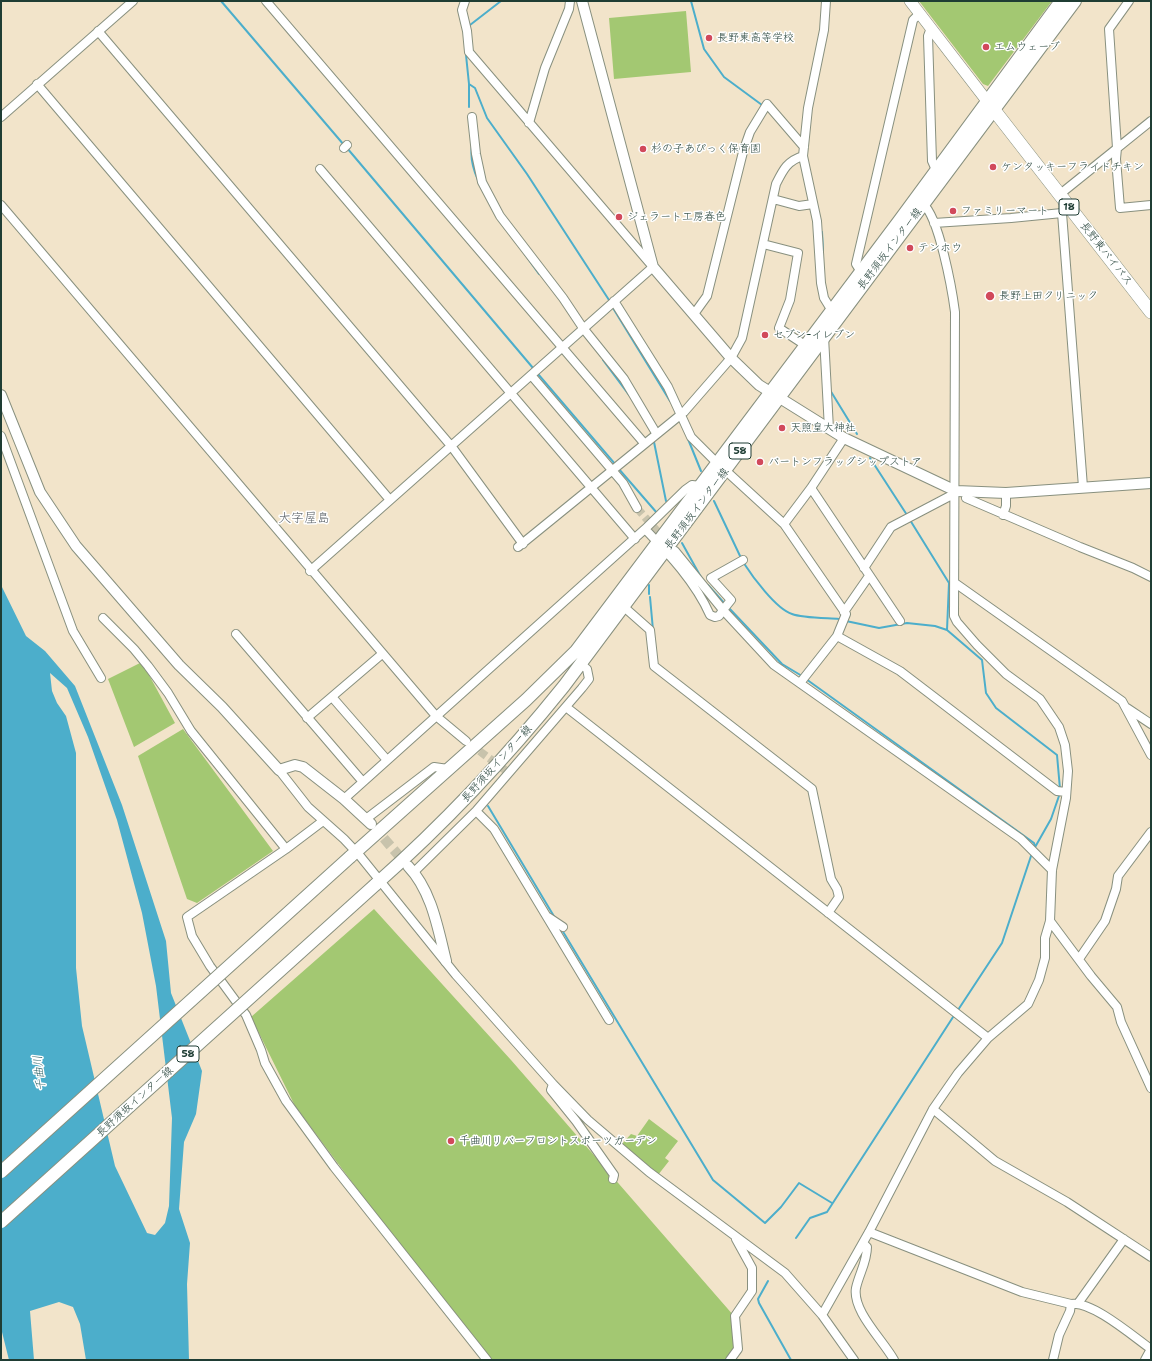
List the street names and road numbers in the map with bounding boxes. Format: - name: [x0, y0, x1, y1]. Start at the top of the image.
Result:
- road number: 18: [1059, 199, 1079, 215]
- street label: 長野須坂インター線: [855, 205, 925, 293]
- street label: 長野東バイパス: [1077, 220, 1135, 288]
- road number: 58: [729, 443, 751, 459]
- street label: 長野須坂インター線: [662, 465, 732, 553]
- street label: 長野須坂インター線: [459, 723, 535, 805]
- road number: 58: [177, 1046, 199, 1062]
- street label: 長野須坂インター線: [94, 1064, 176, 1140]

